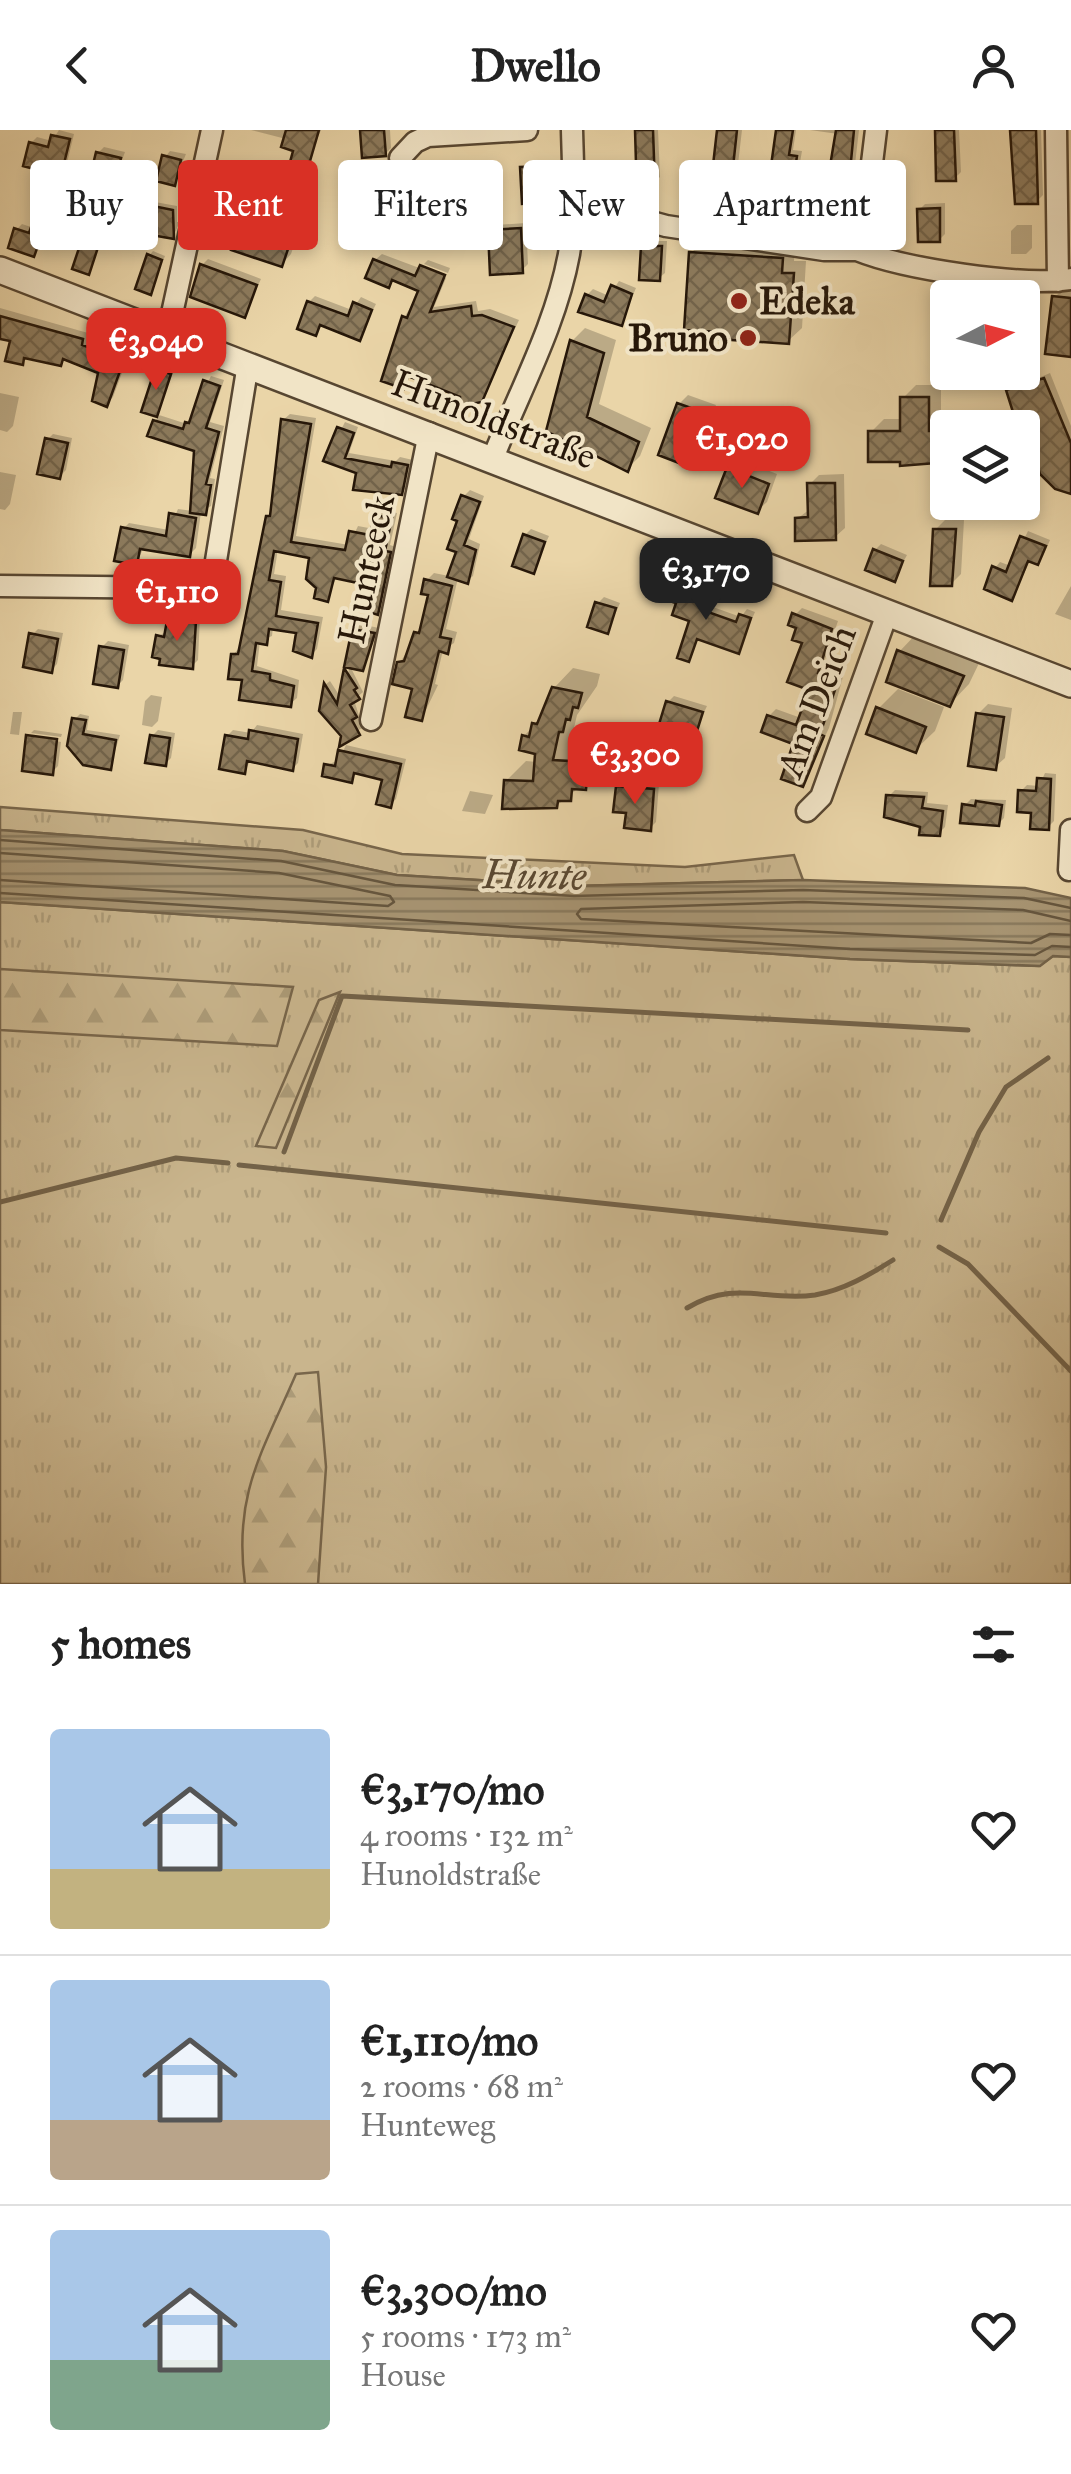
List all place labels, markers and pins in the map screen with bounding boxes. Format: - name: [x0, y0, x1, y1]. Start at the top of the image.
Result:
- place label: Edeka: [759, 278, 856, 324]
- marker: Edeka: [728, 290, 750, 312]
- pin: €3,040: [75, 308, 237, 393]
- place label: Bruno: [628, 315, 728, 361]
- marker: Bruno: [737, 327, 759, 349]
- pin: €1,020: [661, 406, 823, 491]
- pin: €3,170: [625, 538, 787, 623]
- pin: €1,110: [96, 559, 258, 644]
- pin: €3,300: [554, 722, 716, 807]

